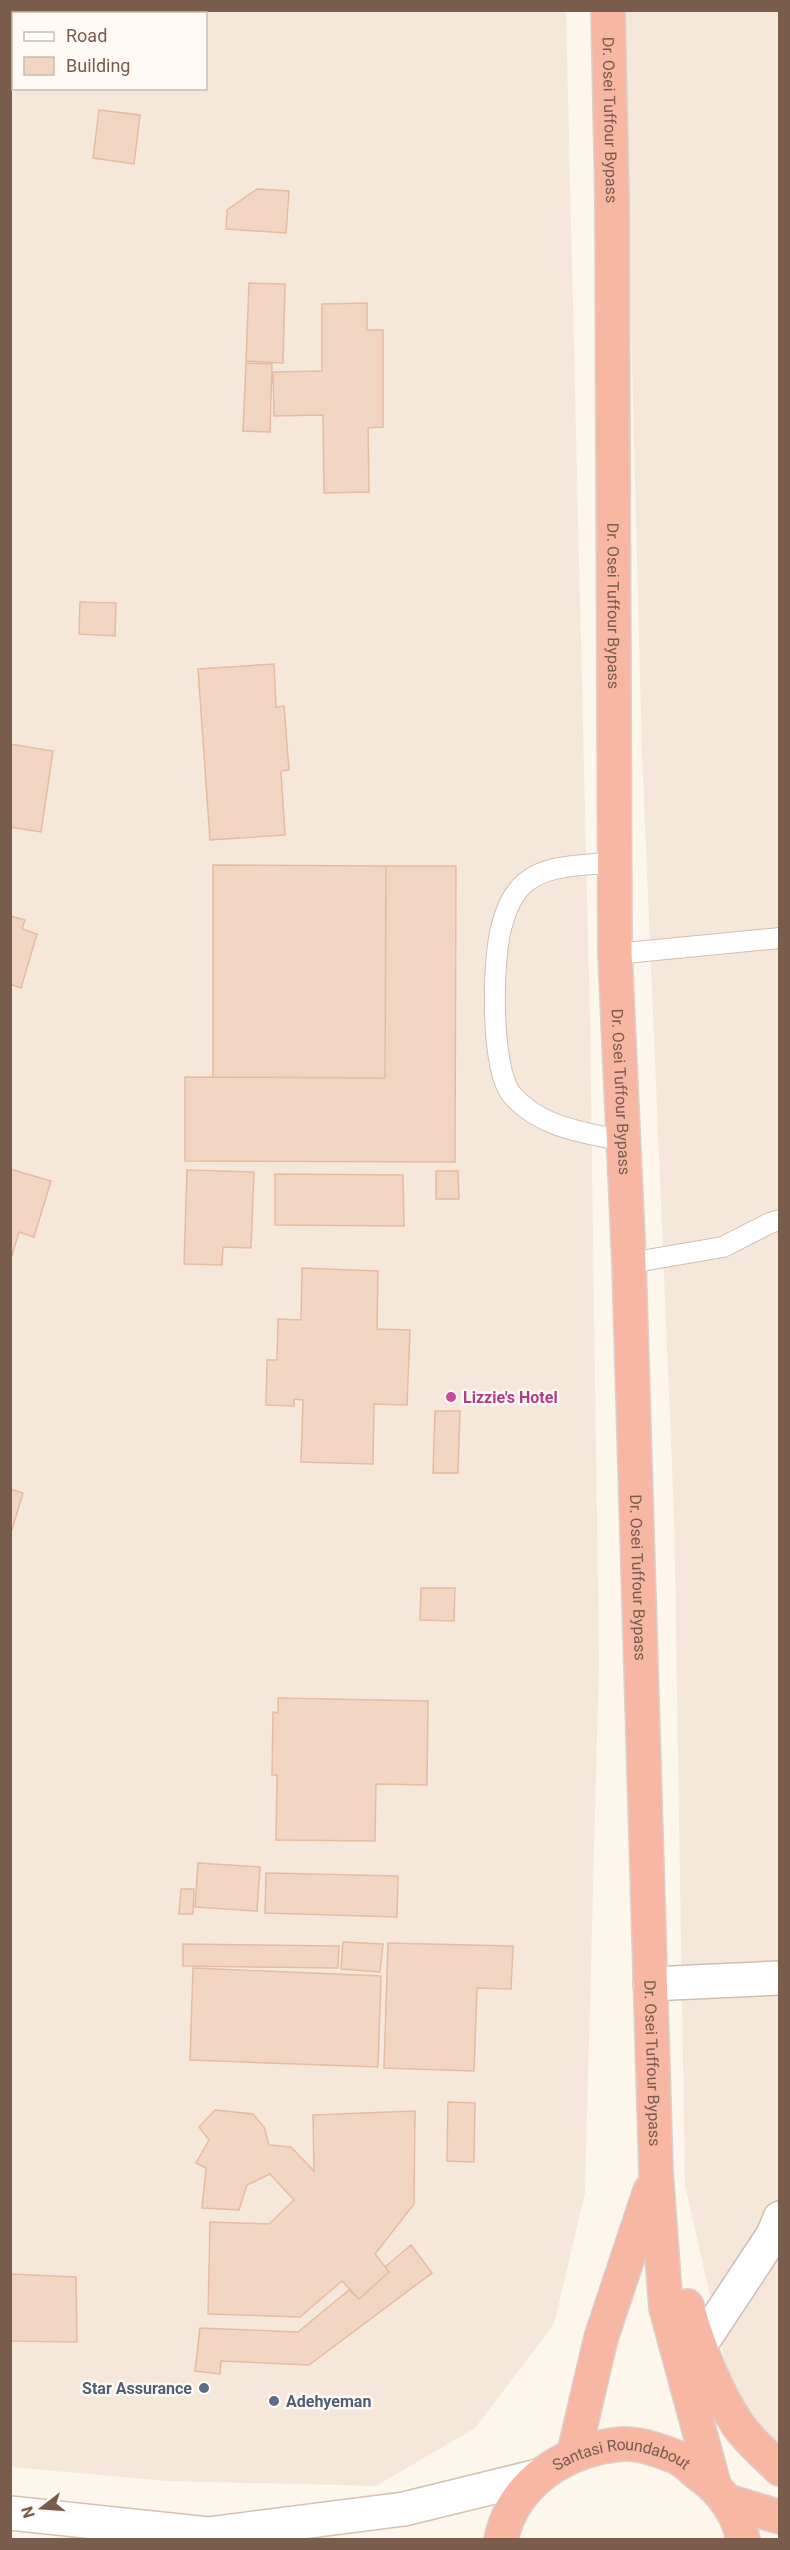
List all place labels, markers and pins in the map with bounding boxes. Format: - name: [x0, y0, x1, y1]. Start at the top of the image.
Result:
- place label: Lizzie's Hotel: [463, 1388, 558, 1407]
- marker: Lizzie's Hotel: [444, 1390, 458, 1404]
- place label: Star Assurance: [82, 2379, 192, 2398]
- marker: Star Assurance: [197, 2381, 211, 2395]
- place label: Adehyeman: [286, 2392, 371, 2411]
- marker: Adehyeman: [267, 2394, 281, 2408]

